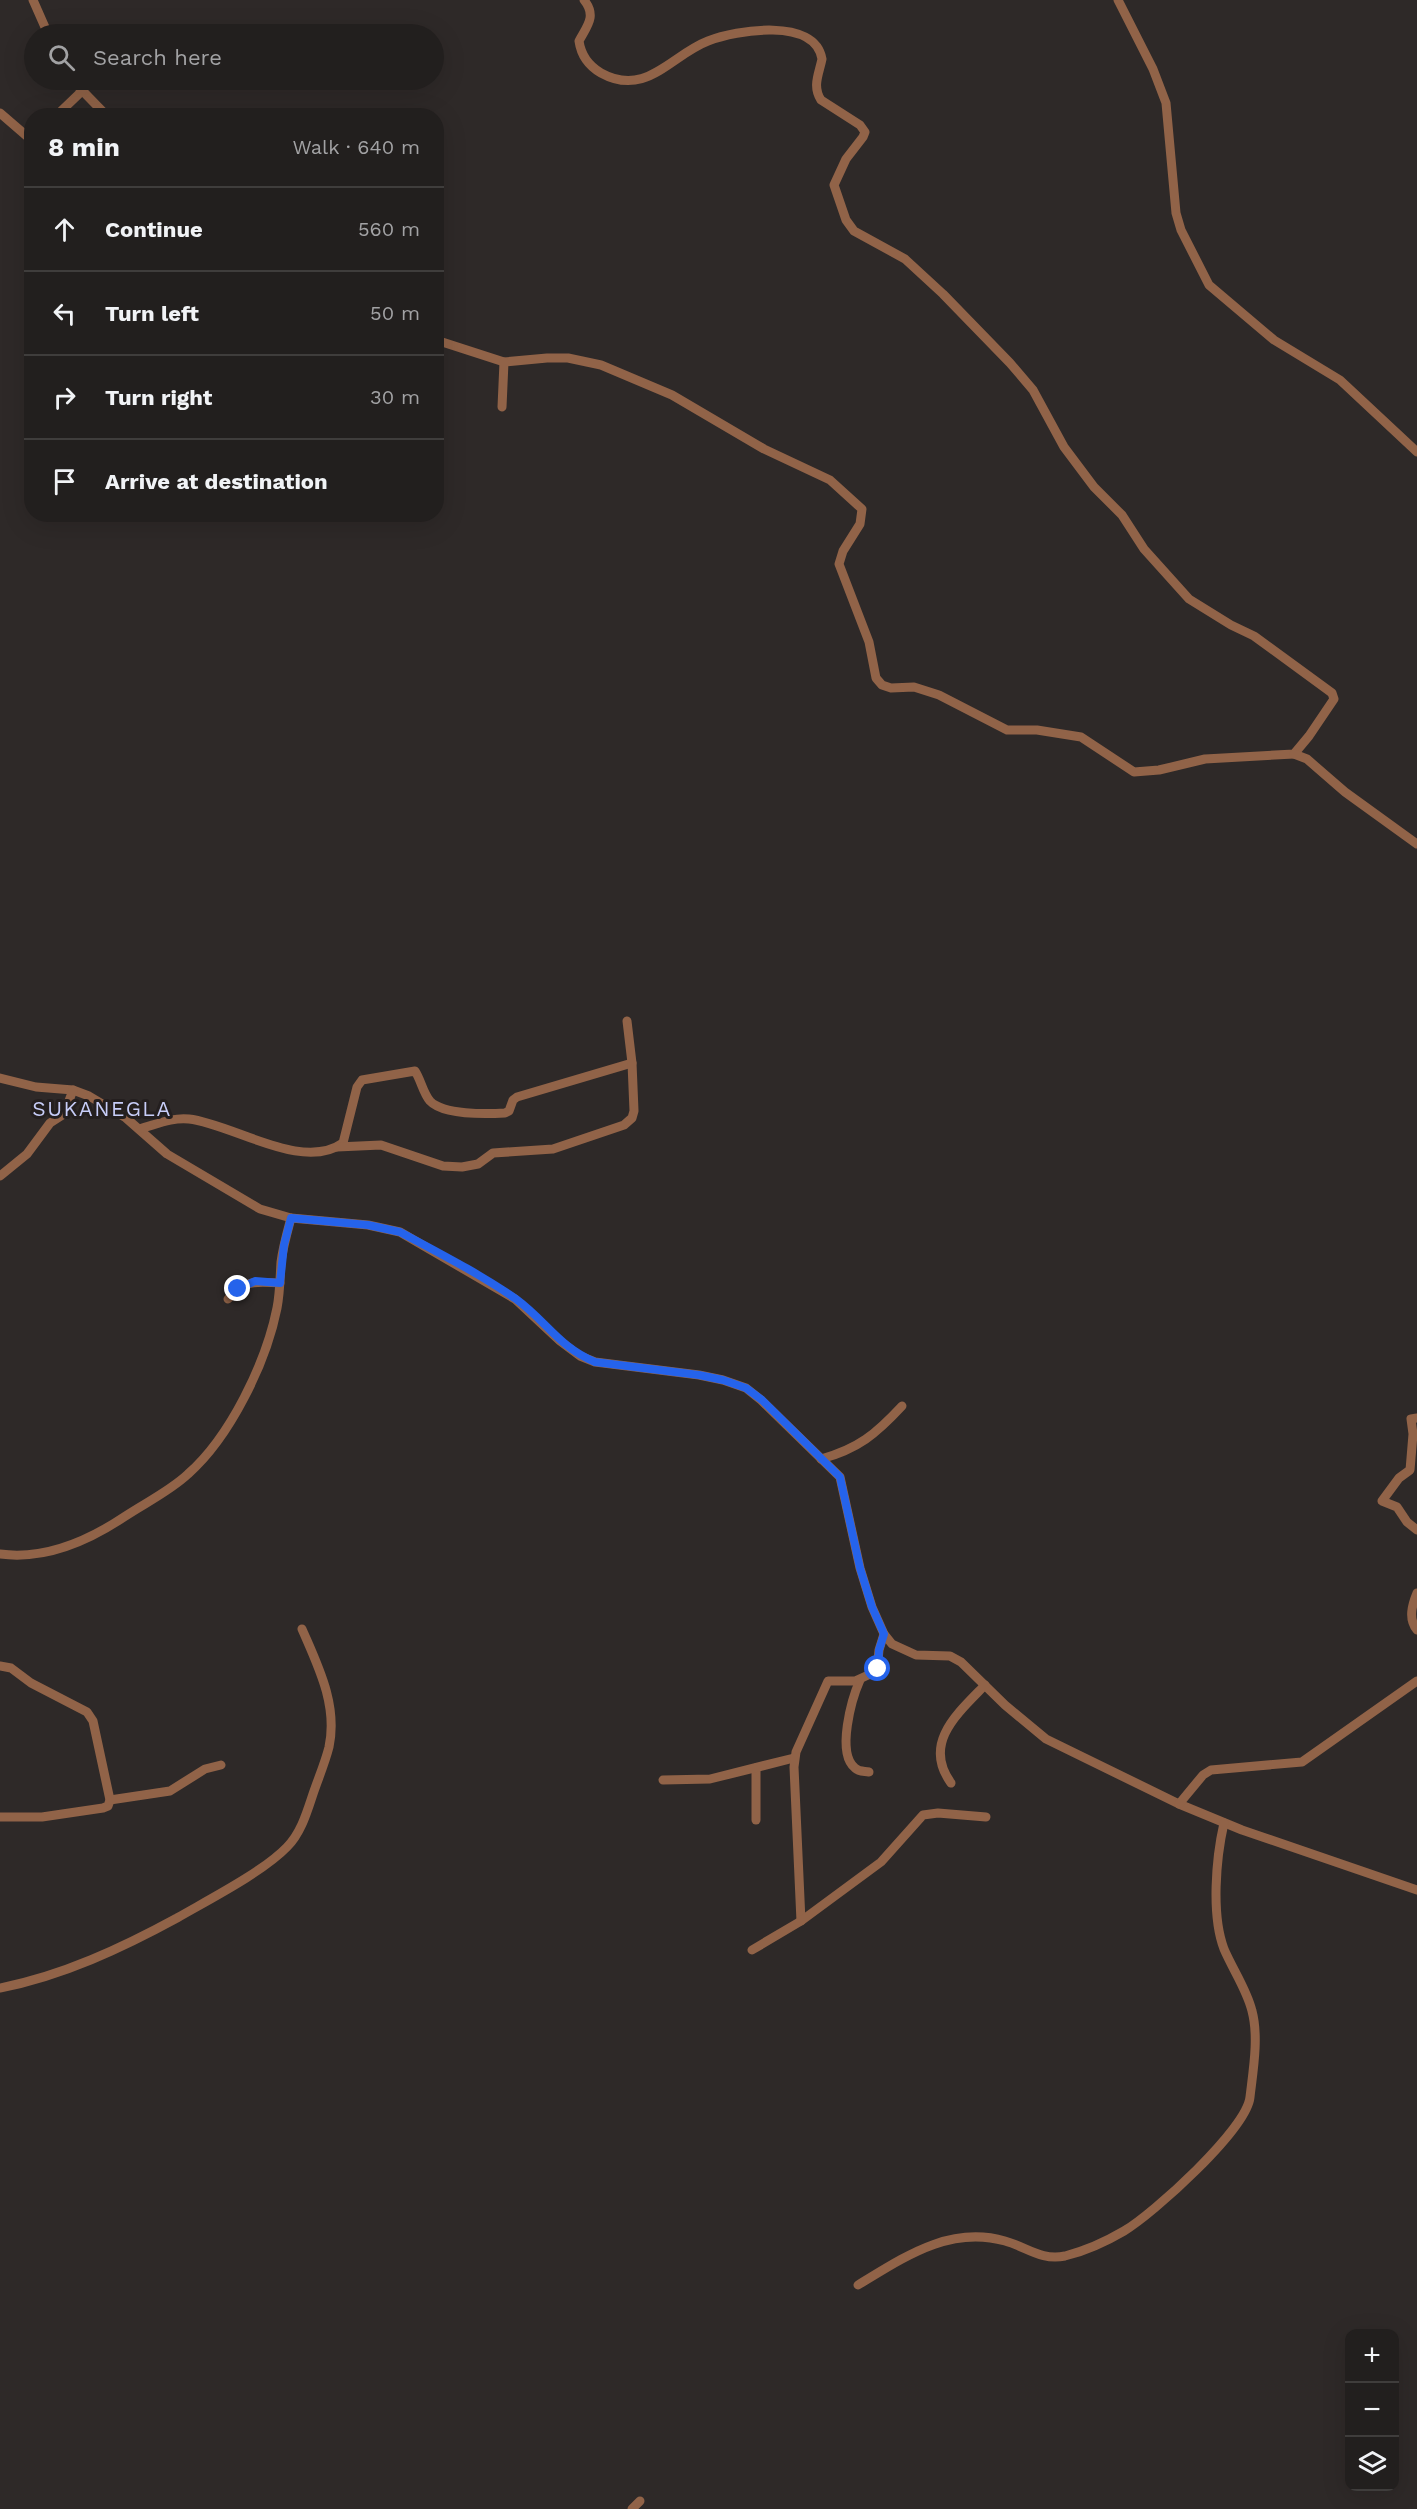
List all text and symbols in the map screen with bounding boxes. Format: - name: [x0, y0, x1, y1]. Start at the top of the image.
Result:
- search box: [24, 24, 444, 90]
- icon: search: [45, 41, 78, 74]
- text: Search here: [93, 45, 222, 70]
- text: 8 min: [48, 132, 120, 162]
- text: Walk · 640 m: [292, 135, 420, 159]
- icon: ahead: [48, 213, 81, 246]
- text: Continue: [105, 217, 203, 242]
- text: 560 m: [358, 217, 420, 241]
- icon: left: [48, 297, 81, 330]
- text: Turn left: [105, 301, 199, 326]
- text: 50 m: [370, 301, 420, 325]
- icon: right: [48, 381, 81, 414]
- text: Turn right: [105, 385, 212, 410]
- text: 30 m: [370, 385, 420, 409]
- icon: arrive: [48, 465, 81, 498]
- text: Arrive at destination: [105, 469, 328, 494]
- district label: SUKANEGLA: [32, 1096, 172, 1121]
- route end: [224, 1275, 250, 1301]
- route start: [864, 1655, 890, 1681]
- map controls: [1345, 2329, 1399, 2491]
- button: +: [1345, 2329, 1399, 2383]
- button: −: [1345, 2383, 1399, 2437]
- button: layers: [1345, 2437, 1399, 2491]

